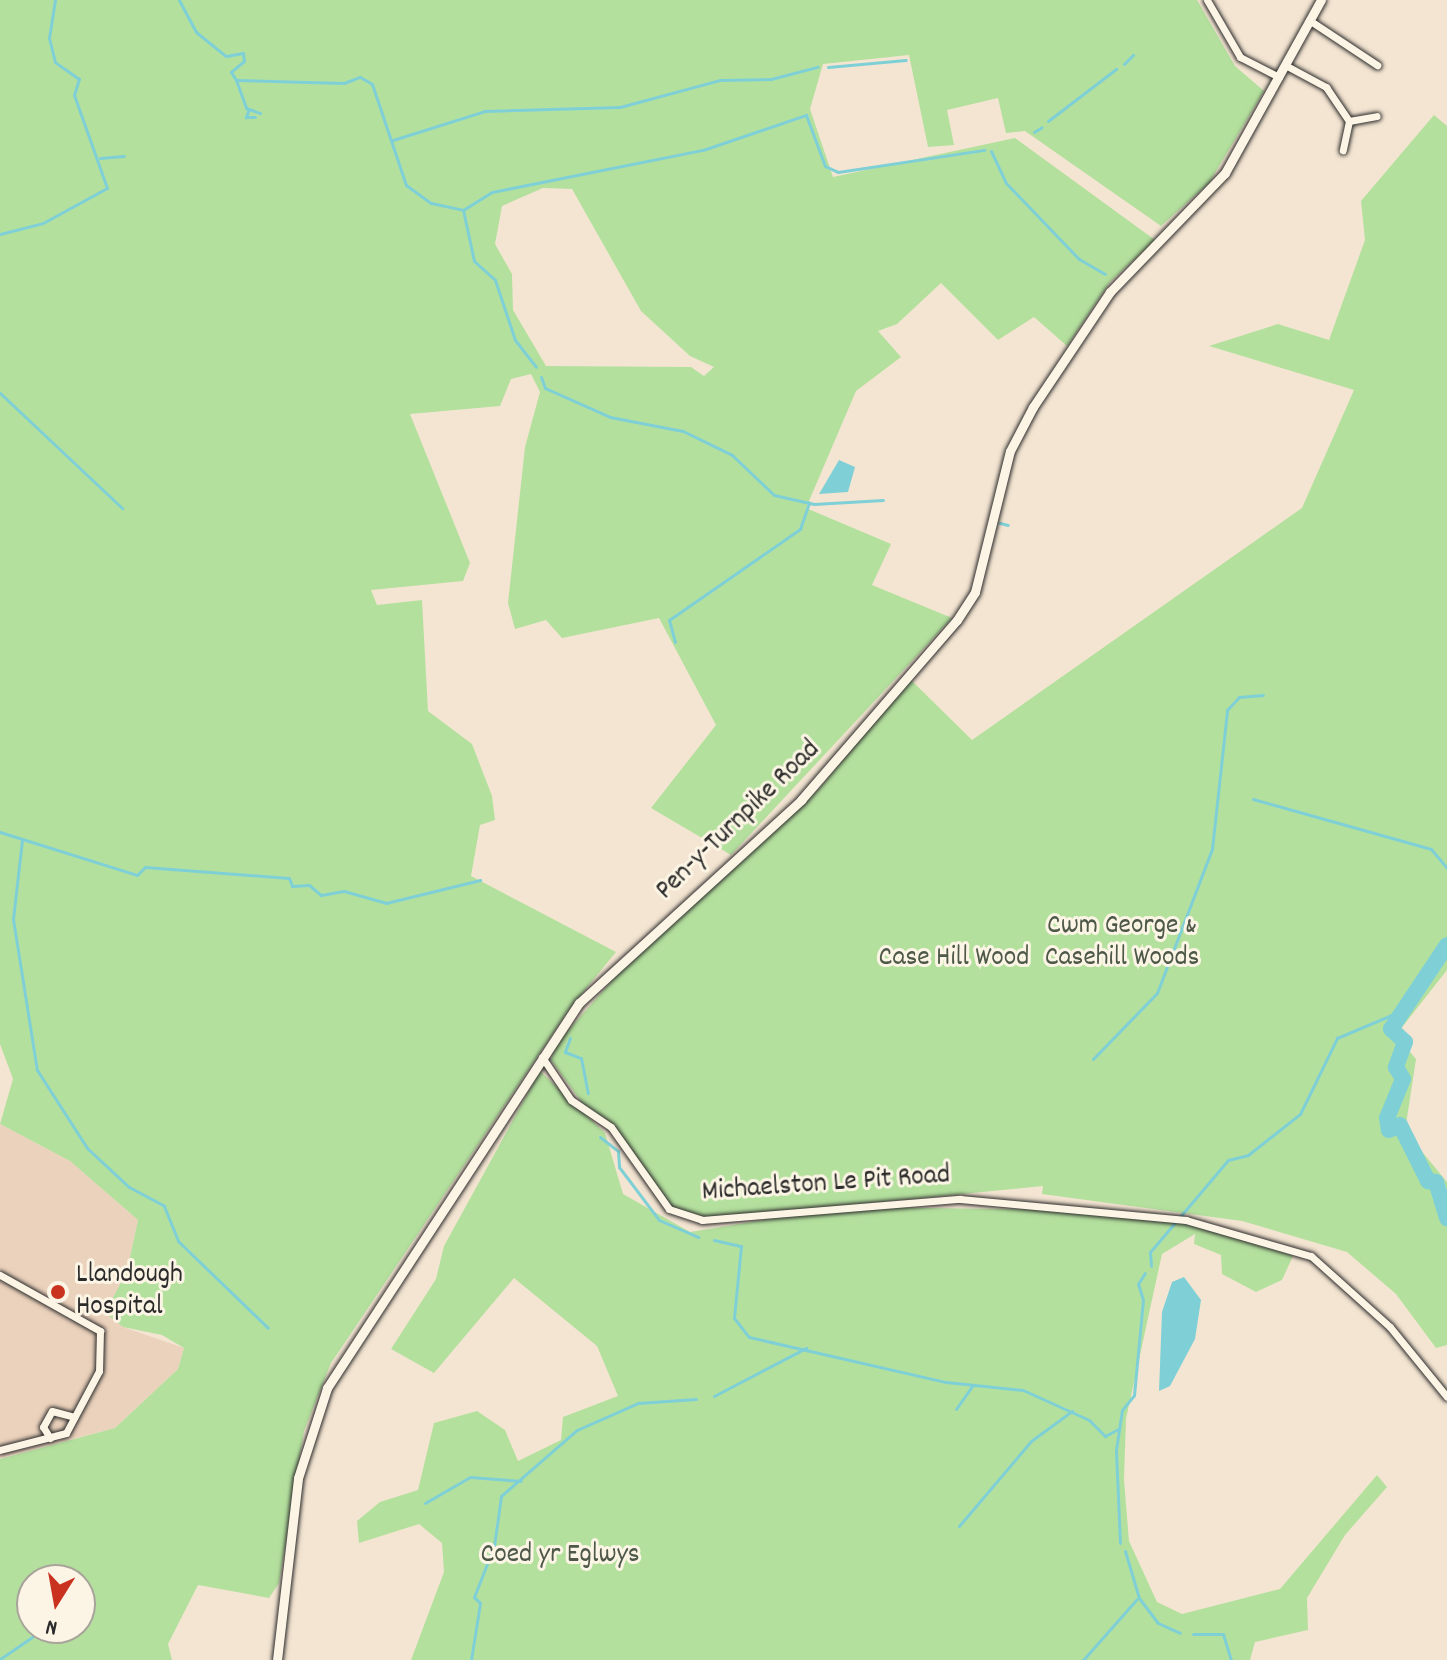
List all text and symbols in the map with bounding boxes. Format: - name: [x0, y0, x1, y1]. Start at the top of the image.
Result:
- street label: Pen-y-Turnpike Road: [650, 734, 828, 908]
- park label: Cwm George & Casehill Woods: [1045, 910, 1199, 976]
- park label: Case Hill Wood: [879, 942, 1029, 976]
- street label: Michaelston Le Pit Road: [701, 1160, 951, 1210]
- place label: Llandough Hospital: [76, 1259, 183, 1325]
- marker: Llandough Hospital: [47, 1281, 69, 1303]
- park label: Coed yr Eglwys: [480, 1539, 640, 1573]
- north arrow: [16, 1564, 96, 1644]
- text: N: [43, 1610, 60, 1642]

